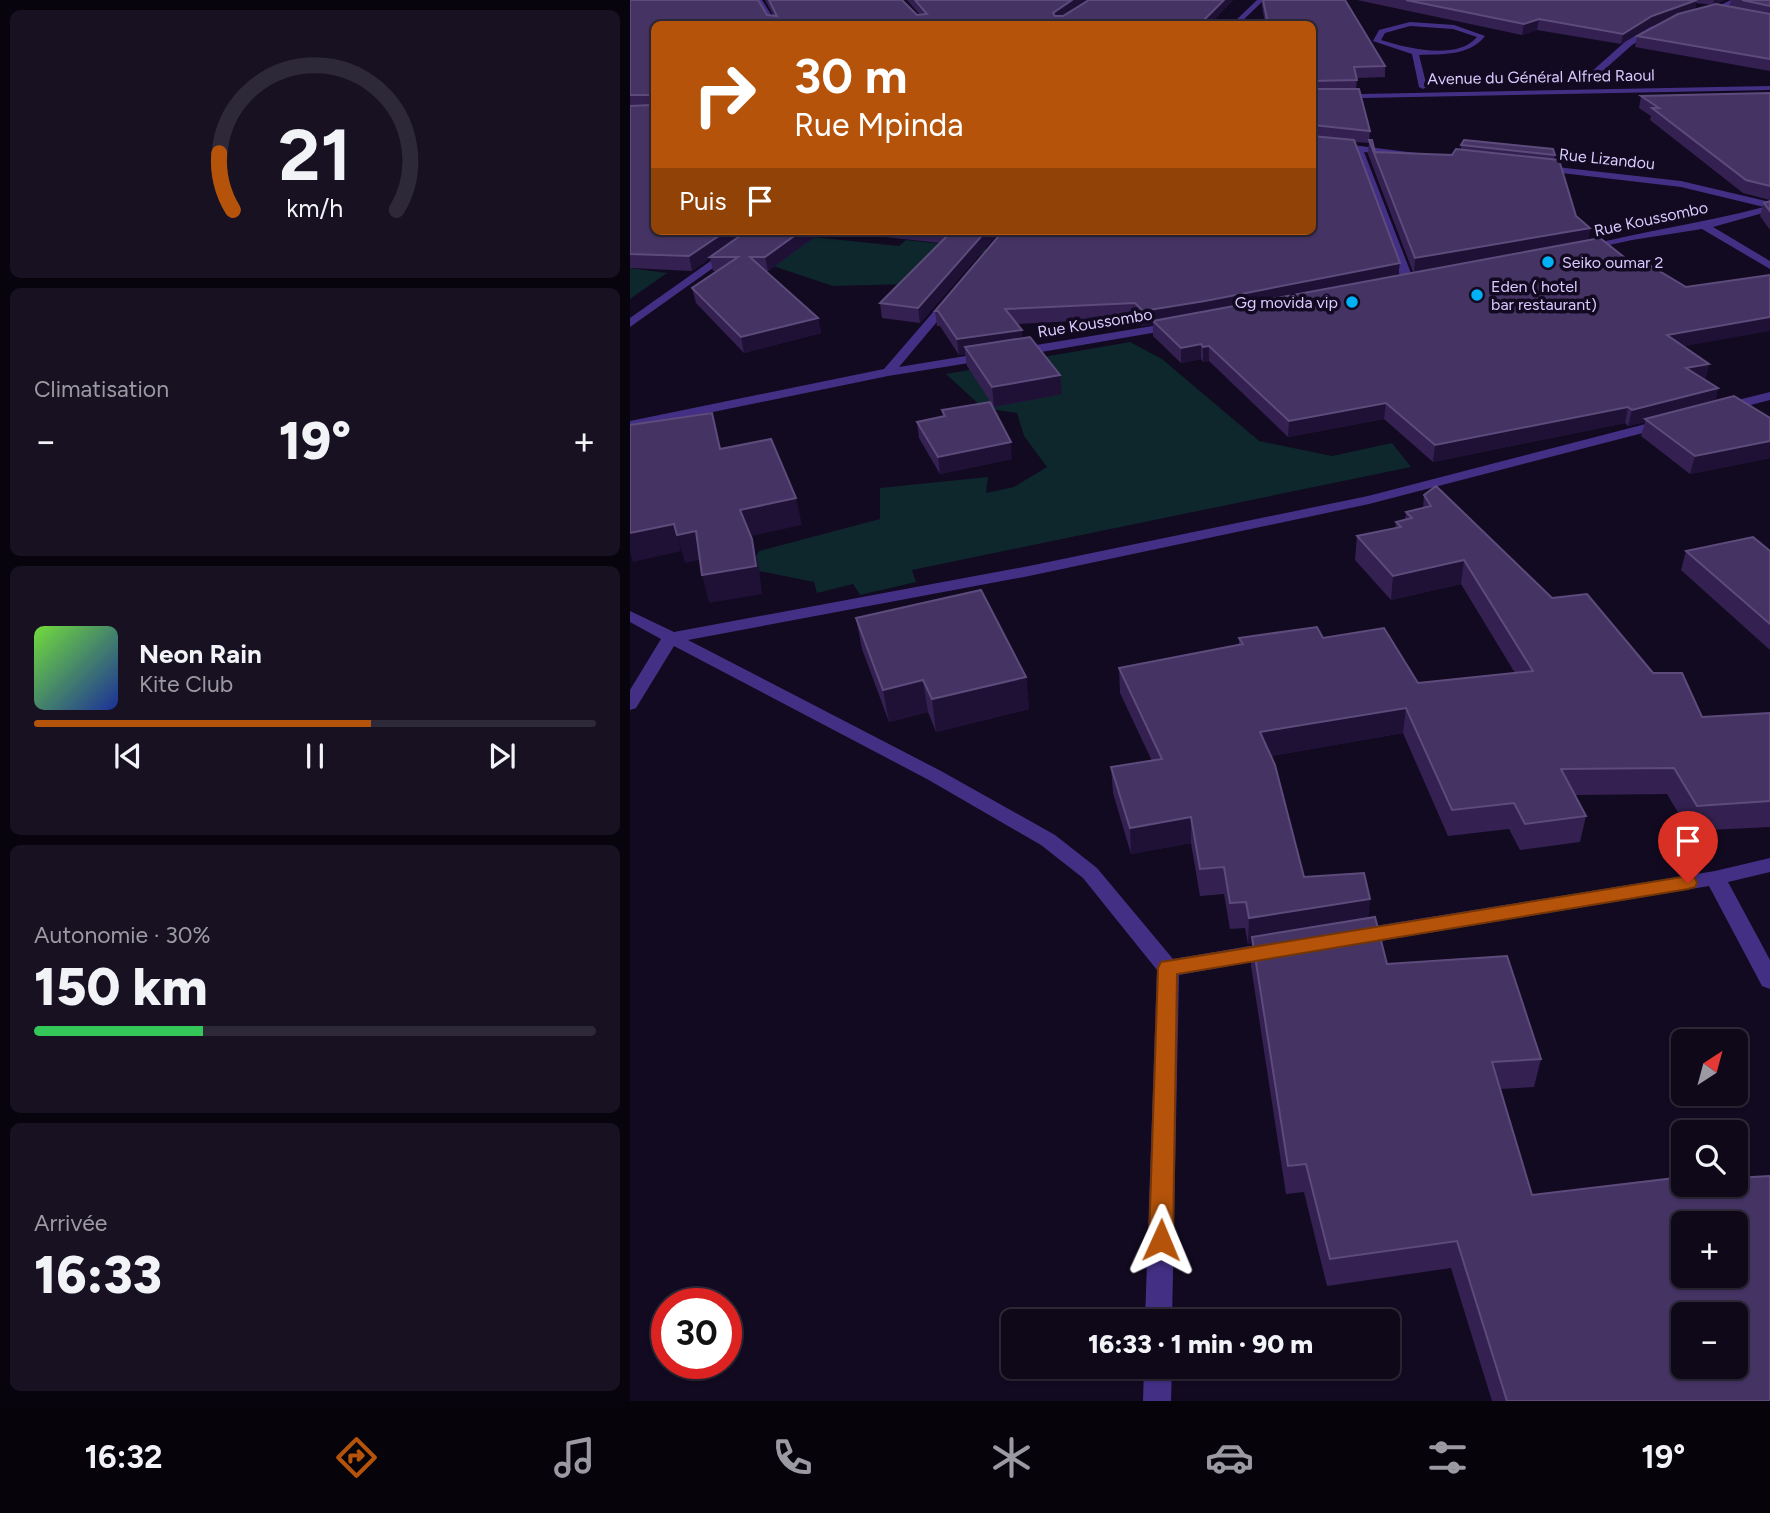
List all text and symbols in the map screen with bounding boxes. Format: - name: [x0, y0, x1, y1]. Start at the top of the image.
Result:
- text: 30 m: [794, 46, 907, 105]
- icon: right: [679, 49, 770, 140]
- street label: Avenue du Général Alfred Raoul: [1427, 66, 1655, 88]
- text: Rue Mpinda: [794, 106, 964, 144]
- text: 21: [279, 111, 351, 198]
- street label: Rue Lizandou: [1558, 145, 1656, 173]
- icon: arrive: [741, 182, 779, 220]
- text: Puis: [679, 185, 727, 217]
- text: km/h: [286, 193, 344, 223]
- street label: Rue Koussombo: [1592, 198, 1710, 240]
- place label: Seiko oumar 2: [1562, 253, 1663, 272]
- marker: Seiko oumar 2: [1540, 254, 1556, 270]
- place label: Eden ( hotel bar restaurant): [1491, 277, 1597, 314]
- marker: Eden ( hotel bar restaurant): [1469, 287, 1485, 303]
- place label: Gg movida vip: [1235, 293, 1338, 312]
- marker: Gg movida vip: [1344, 294, 1360, 310]
- street label: Rue Koussombo: [1036, 305, 1154, 341]
- text: Climatisation: [34, 375, 169, 403]
- text: 19°: [279, 410, 351, 472]
- text: −: [34, 418, 58, 464]
- text: +: [572, 418, 596, 464]
- text: Neon Rain: [139, 638, 262, 670]
- text: Kite Club: [139, 670, 233, 698]
- icon: previous: [109, 737, 147, 775]
- icon: pause: [296, 737, 334, 775]
- icon: next: [483, 737, 521, 775]
- pin: [1658, 811, 1718, 883]
- icon: arrive: [1669, 822, 1707, 860]
- text: Autonomie · 30%: [34, 921, 211, 949]
- text: 150 km: [34, 956, 208, 1018]
- north arrow: [1671, 1029, 1748, 1106]
- map controls: [1671, 1029, 1748, 1379]
- button: search: [1671, 1120, 1748, 1197]
- position arrow: [1124, 1203, 1198, 1277]
- text: Arrivée: [34, 1209, 107, 1237]
- button: +: [1671, 1211, 1748, 1288]
- text: 16:33: [34, 1244, 162, 1306]
- speed limit sign: 30: [651, 1288, 742, 1379]
- button: −: [1671, 1302, 1748, 1379]
- text: 16:33 · 1 min · 90 m: [1088, 1328, 1313, 1360]
- icon: directions: [332, 1433, 381, 1482]
- icon: music: [550, 1433, 599, 1482]
- icon: phone: [768, 1433, 817, 1482]
- icon: climate: [987, 1433, 1036, 1482]
- icon: car: [1205, 1433, 1254, 1482]
- icon: filters: [1423, 1433, 1472, 1482]
- text: 16:32: [85, 1438, 163, 1476]
- text: 19°: [1641, 1438, 1685, 1476]

